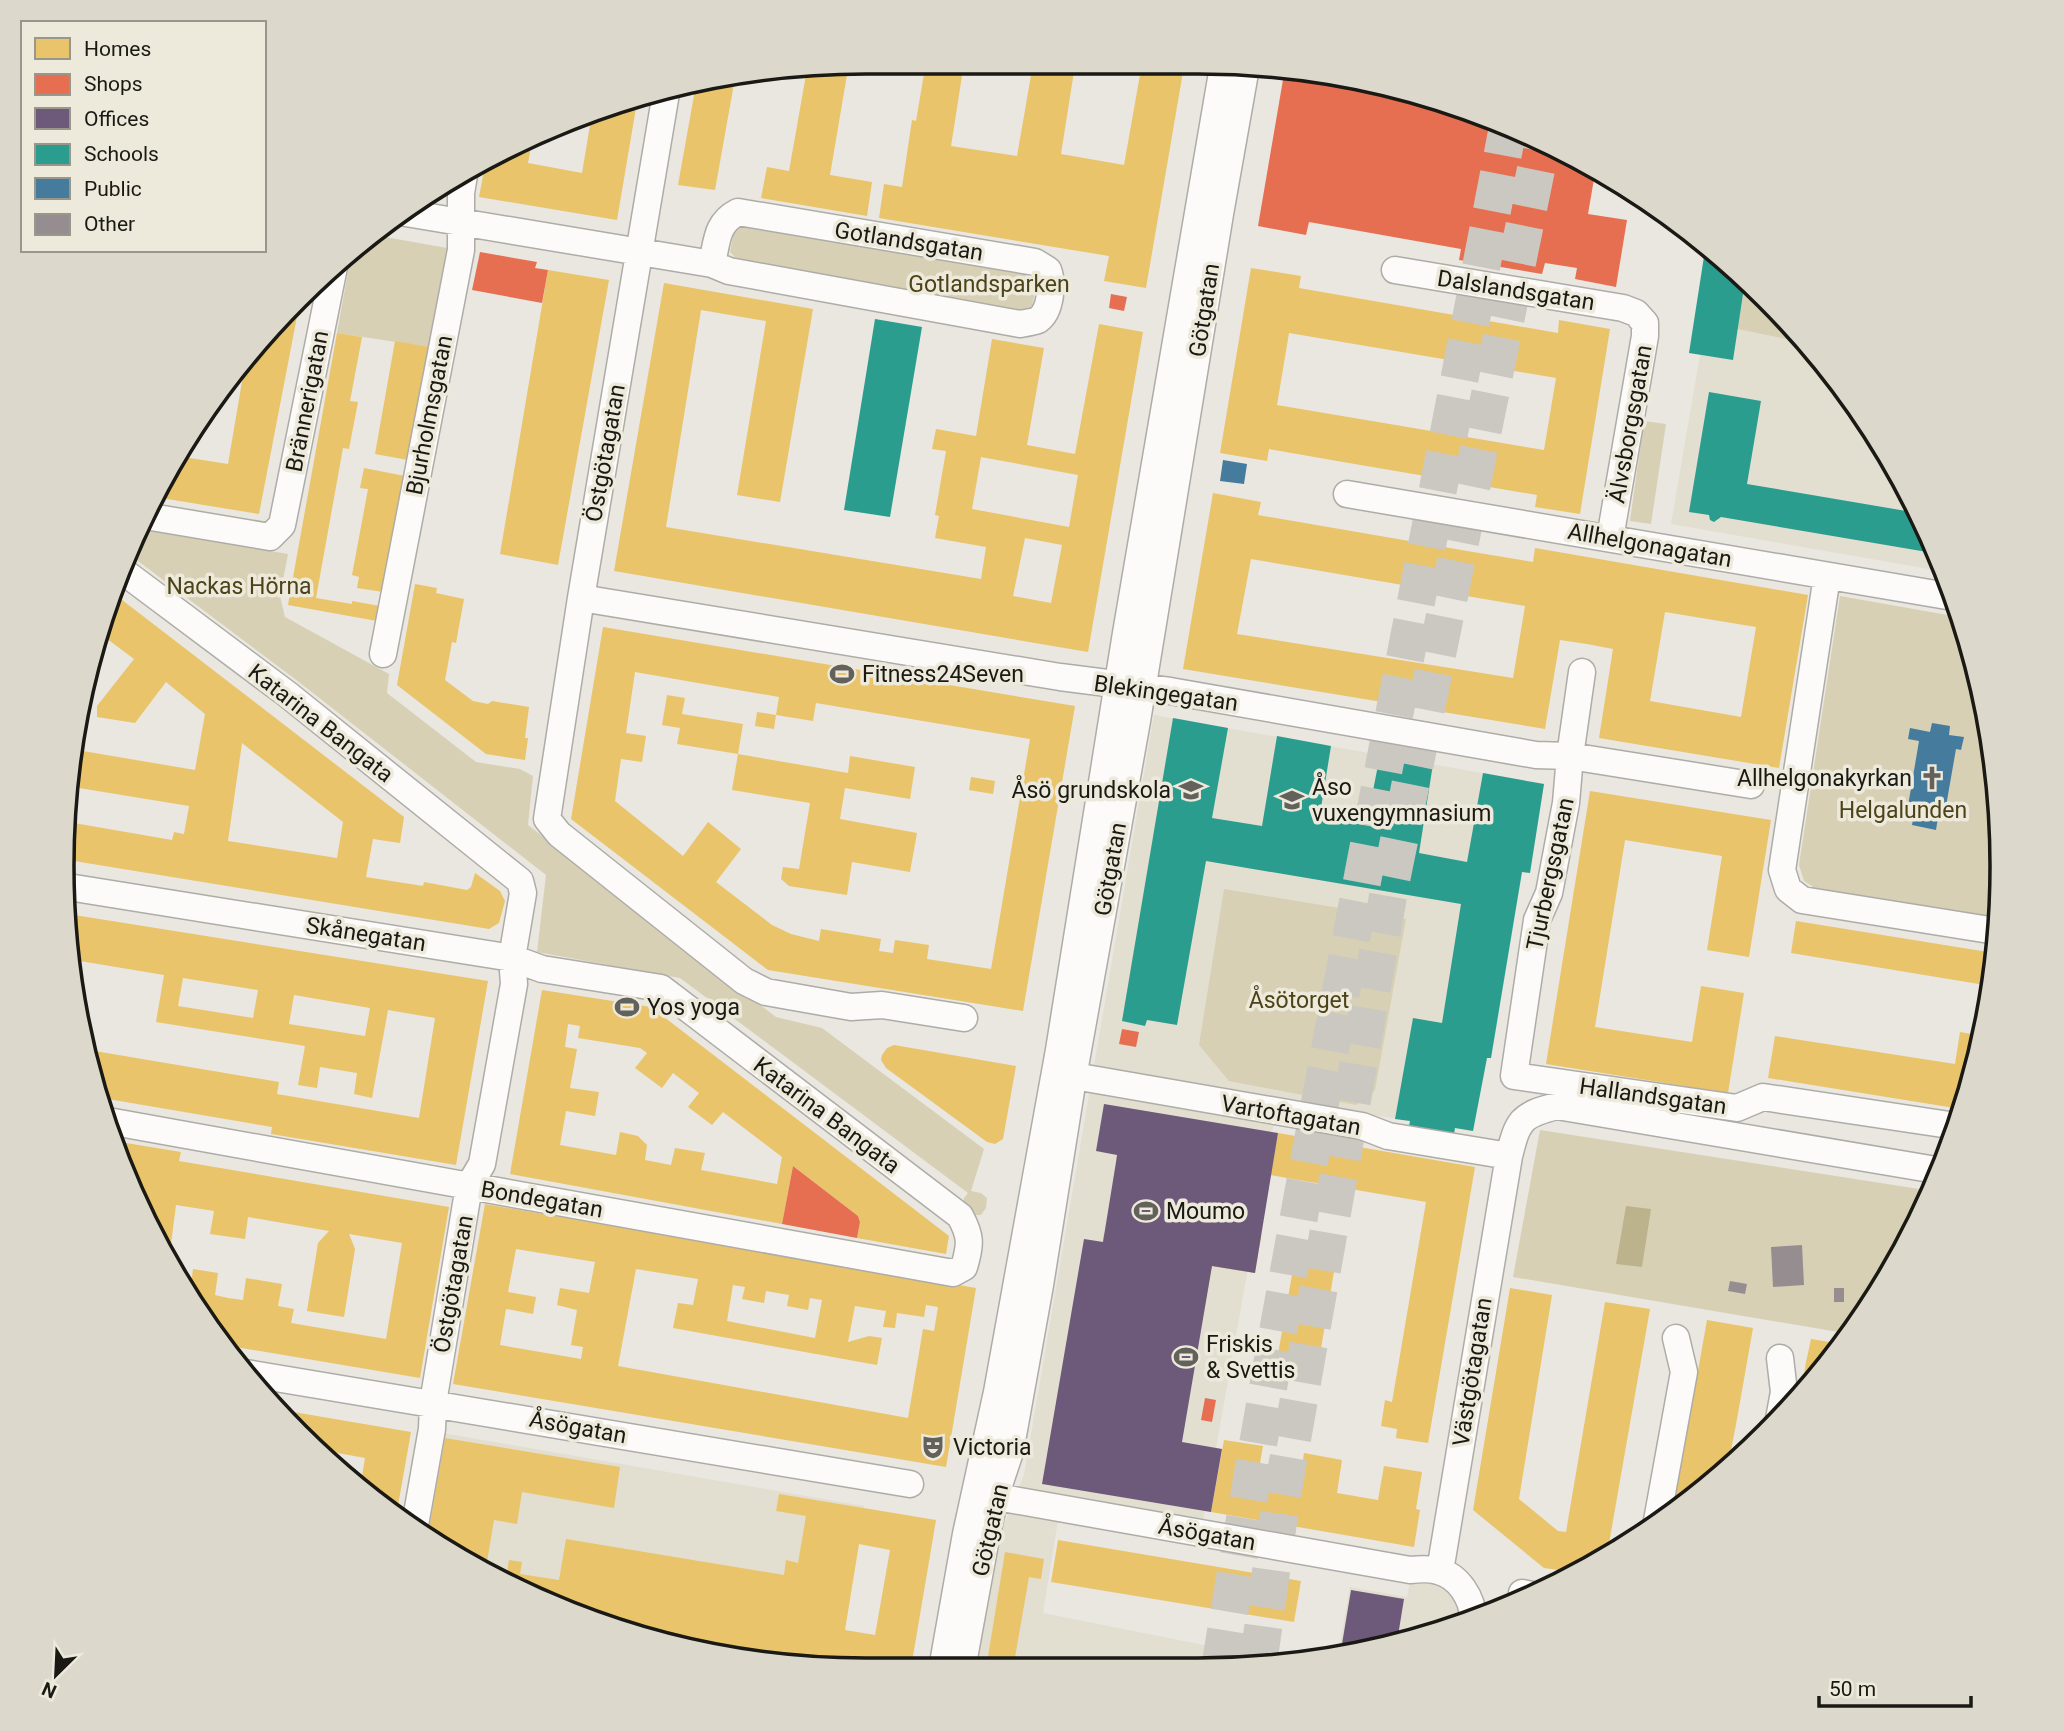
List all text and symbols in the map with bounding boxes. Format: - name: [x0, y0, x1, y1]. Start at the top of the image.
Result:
- legend: [21, 21, 266, 252]
- text: Homes: [84, 37, 151, 61]
- text: Shops: [84, 72, 143, 96]
- text: Offices: [84, 107, 149, 131]
- text: Schools: [84, 142, 159, 166]
- text: Public: [84, 177, 142, 201]
- text: Other: [84, 212, 135, 236]
- street label: Gotlandsgatan: [833, 216, 985, 267]
- street label: Götgatan: [1184, 261, 1225, 359]
- street label: Dalslandsgatan: [1435, 265, 1597, 316]
- park label: Gotlandsparken: [908, 271, 1070, 298]
- street label: Brännerigatan: [281, 328, 334, 474]
- street label: Bjurholmsgatan: [401, 333, 458, 497]
- street label: Älvsborgsgatan: [1603, 343, 1658, 505]
- street label: Östgötagatan: [579, 382, 631, 524]
- street label: Allhelgonagatan: [1566, 518, 1734, 573]
- park label: Nackas Hörna: [166, 573, 312, 600]
- street label: Katarina Bangata: [243, 658, 398, 788]
- sports icon: Fitness24Seven: [828, 660, 856, 688]
- place label: Fitness24Seven: [862, 661, 1024, 688]
- street label: Blekingegatan: [1092, 670, 1240, 717]
- church icon: Allhelgonakyrkan: [1918, 764, 1946, 792]
- place label: Allhelgonakyrkan: [1737, 765, 1912, 792]
- place label: Åso vuxengymnasium: [1312, 772, 1491, 827]
- place label: Åsö grundskola: [1011, 775, 1171, 804]
- school or university icon: Åsö grundskola: [1177, 776, 1205, 804]
- school or university icon: Åso vuxengymnasium: [1278, 786, 1306, 814]
- street label: Tjurbergsgatan: [1521, 795, 1580, 953]
- park label: Helgalunden: [1839, 797, 1967, 824]
- street label: Götgatan: [1089, 820, 1132, 918]
- street label: Skånegatan: [304, 912, 428, 957]
- park label: Åsötorget: [1249, 985, 1349, 1014]
- sports icon: Yos yoga: [613, 993, 641, 1021]
- place label: Yos yoga: [647, 994, 740, 1021]
- street label: Katarina Bangata: [748, 1052, 905, 1179]
- street label: Hallandsgatan: [1578, 1073, 1728, 1120]
- street label: Vartoftagatan: [1219, 1090, 1363, 1141]
- street label: Bondegatan: [479, 1175, 605, 1224]
- sports icon: Moumo: [1132, 1197, 1160, 1225]
- place label: Moumo: [1166, 1198, 1245, 1225]
- street label: Östgötagatan: [427, 1213, 479, 1355]
- street label: Västgötagatan: [1447, 1296, 1498, 1448]
- place label: Friskis & Svettis: [1206, 1331, 1295, 1384]
- sports icon: Friskis & Svettis: [1172, 1343, 1200, 1371]
- street label: Åsögatan: [527, 1404, 629, 1449]
- theatre icon: Victoria: [919, 1433, 947, 1461]
- place label: Victoria: [953, 1434, 1032, 1461]
- street label: Götgatan: [967, 1481, 1014, 1579]
- street label: Åsögatan: [1156, 1511, 1258, 1556]
- north arrow: [21, 1640, 91, 1710]
- scale bar: [1819, 1664, 1971, 1708]
- text: N: [38, 1677, 60, 1703]
- text: 50 m: [1829, 1677, 1876, 1701]

